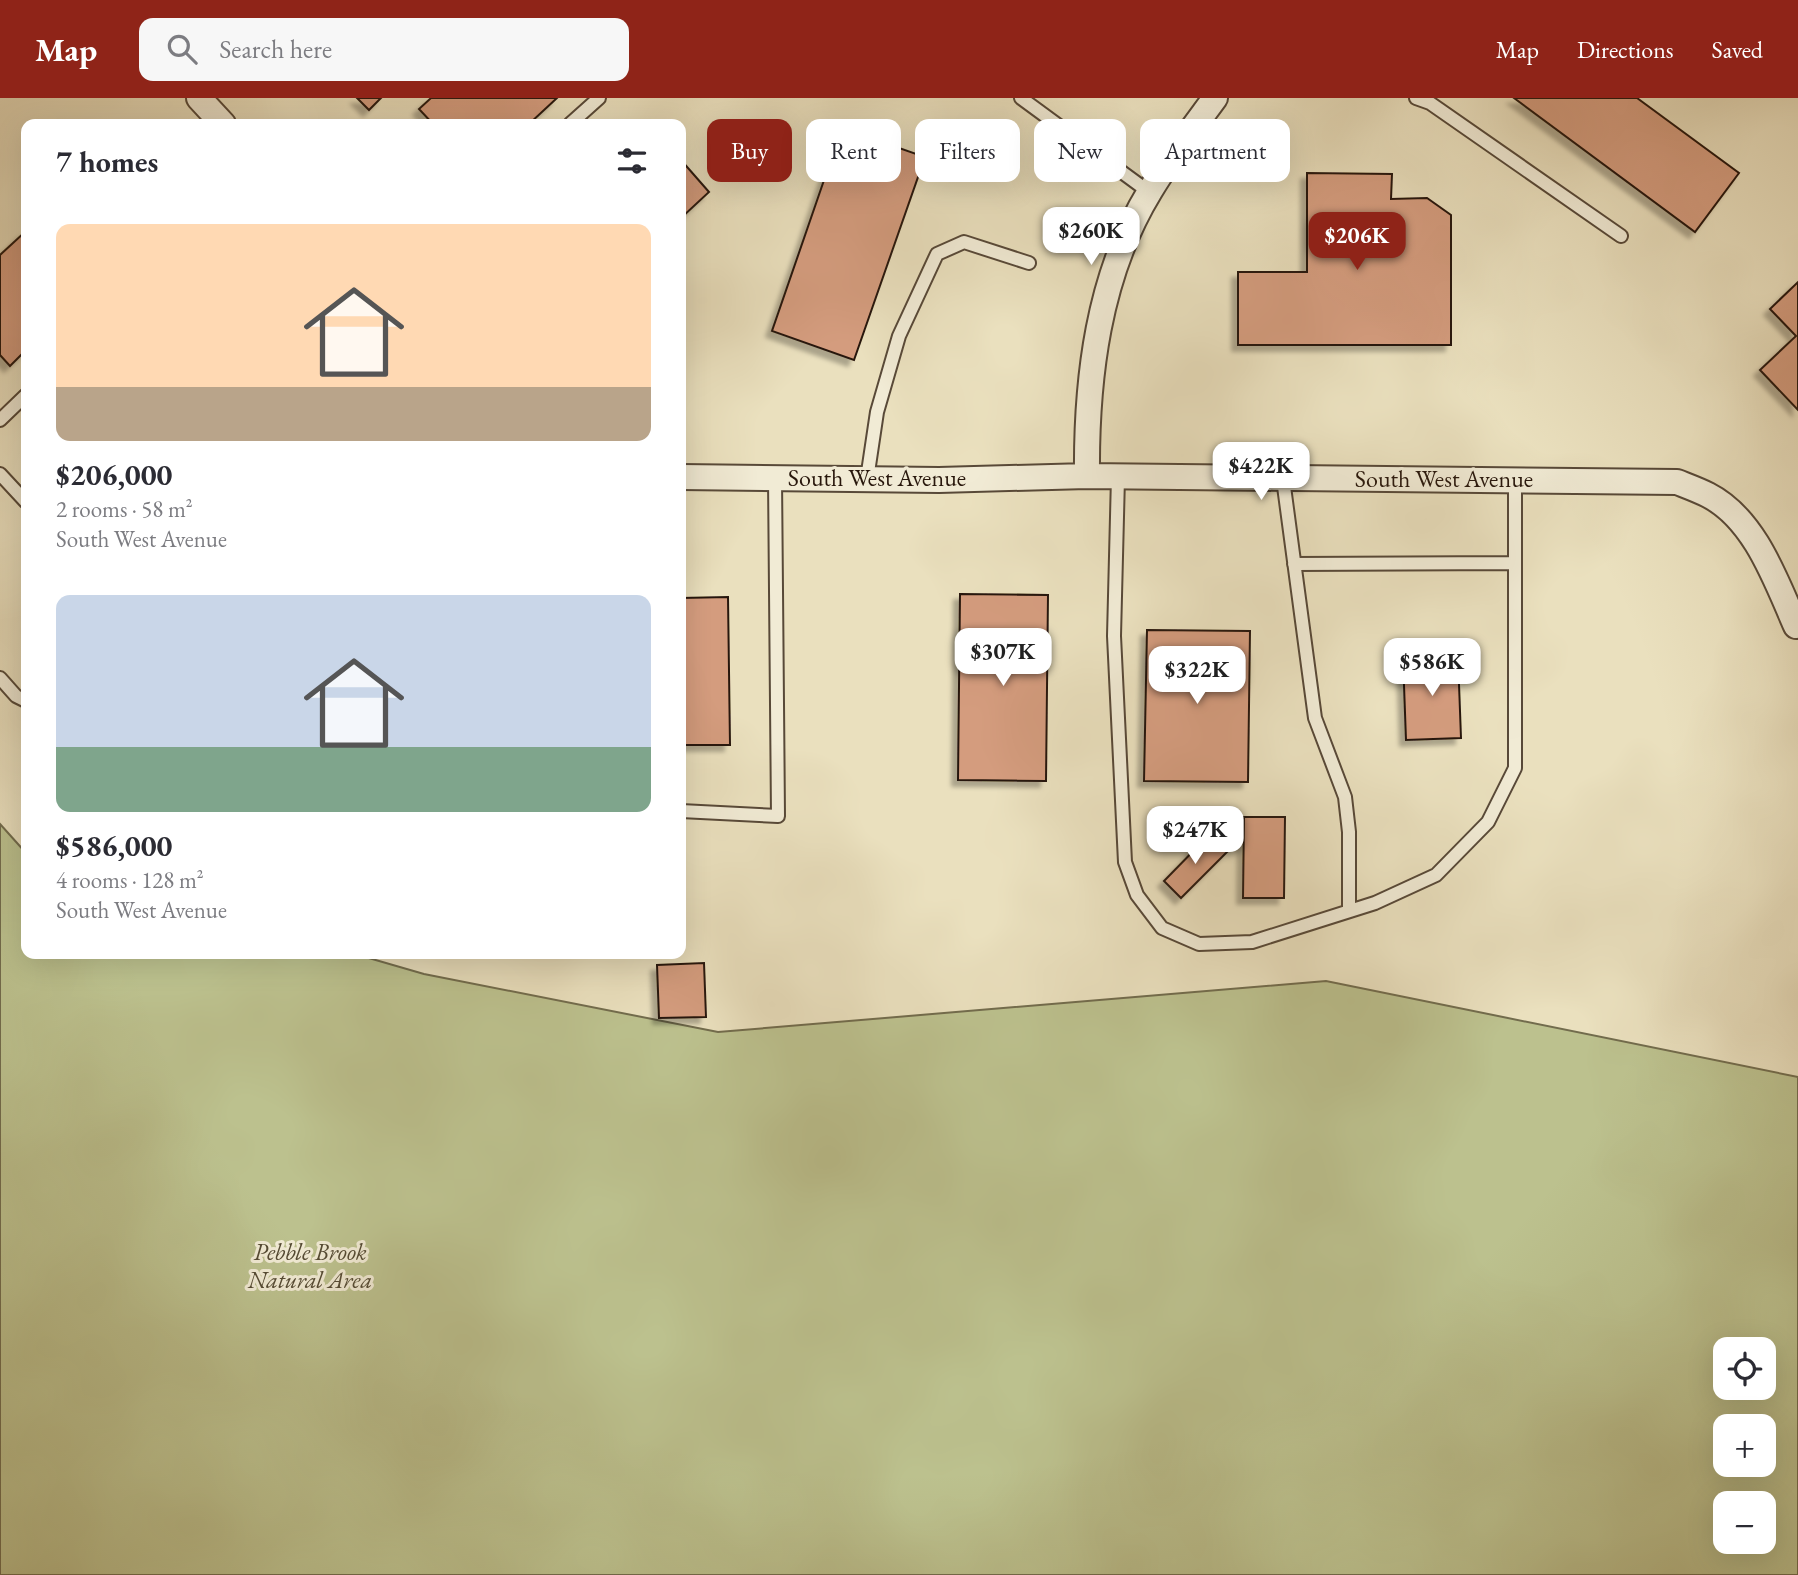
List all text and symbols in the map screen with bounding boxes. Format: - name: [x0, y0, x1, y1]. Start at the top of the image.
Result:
- search box: [139, 18, 629, 81]
- text: Map: [35, 28, 97, 71]
- icon: search: [163, 30, 201, 68]
- text: Search here: [219, 32, 332, 66]
- text: Map: [1496, 34, 1539, 65]
- text: Directions: [1577, 34, 1674, 65]
- text: Saved: [1712, 34, 1763, 65]
- chip: Buy: [707, 119, 792, 182]
- chip: Rent: [806, 119, 901, 182]
- chip: Filters: [915, 119, 1020, 182]
- chip: New: [1034, 119, 1126, 182]
- chip: Apartment: [1140, 119, 1290, 182]
- text: 7 homes: [56, 142, 158, 181]
- icon: filters: [613, 142, 651, 180]
- pin: $260K: [1042, 208, 1140, 267]
- pin: $206K: [1308, 212, 1406, 272]
- text: $260K: [1059, 215, 1123, 245]
- text: $206K: [1325, 220, 1389, 250]
- icon: home: [291, 269, 417, 395]
- pin: $422K: [1212, 442, 1310, 502]
- text: $422K: [1229, 450, 1293, 480]
- text: $206,000: [56, 455, 172, 494]
- street label: South West Avenue: [788, 462, 966, 493]
- street label: South West Avenue: [1355, 463, 1533, 494]
- text: 2 rooms · 58 m²: [56, 494, 193, 524]
- text: South West Avenue: [56, 524, 227, 554]
- pin: $307K: [954, 628, 1052, 688]
- text: $307K: [971, 636, 1035, 666]
- pin: $586K: [1383, 638, 1481, 698]
- icon: home: [291, 640, 417, 766]
- pin: $322K: [1148, 646, 1246, 706]
- text: $586K: [1400, 646, 1464, 676]
- text: $322K: [1165, 654, 1229, 684]
- pin: $247K: [1146, 806, 1244, 866]
- text: $247K: [1163, 814, 1227, 844]
- text: $586,000: [56, 826, 172, 865]
- text: 4 rooms · 128 m²: [56, 865, 204, 895]
- text: South West Avenue: [56, 895, 227, 925]
- park label: Pebble Brook Natural Area: [247, 1236, 372, 1295]
- map controls: [1713, 1337, 1776, 1554]
- button: locate: [1713, 1337, 1776, 1400]
- button: +: [1713, 1414, 1776, 1477]
- button: −: [1713, 1491, 1776, 1554]

